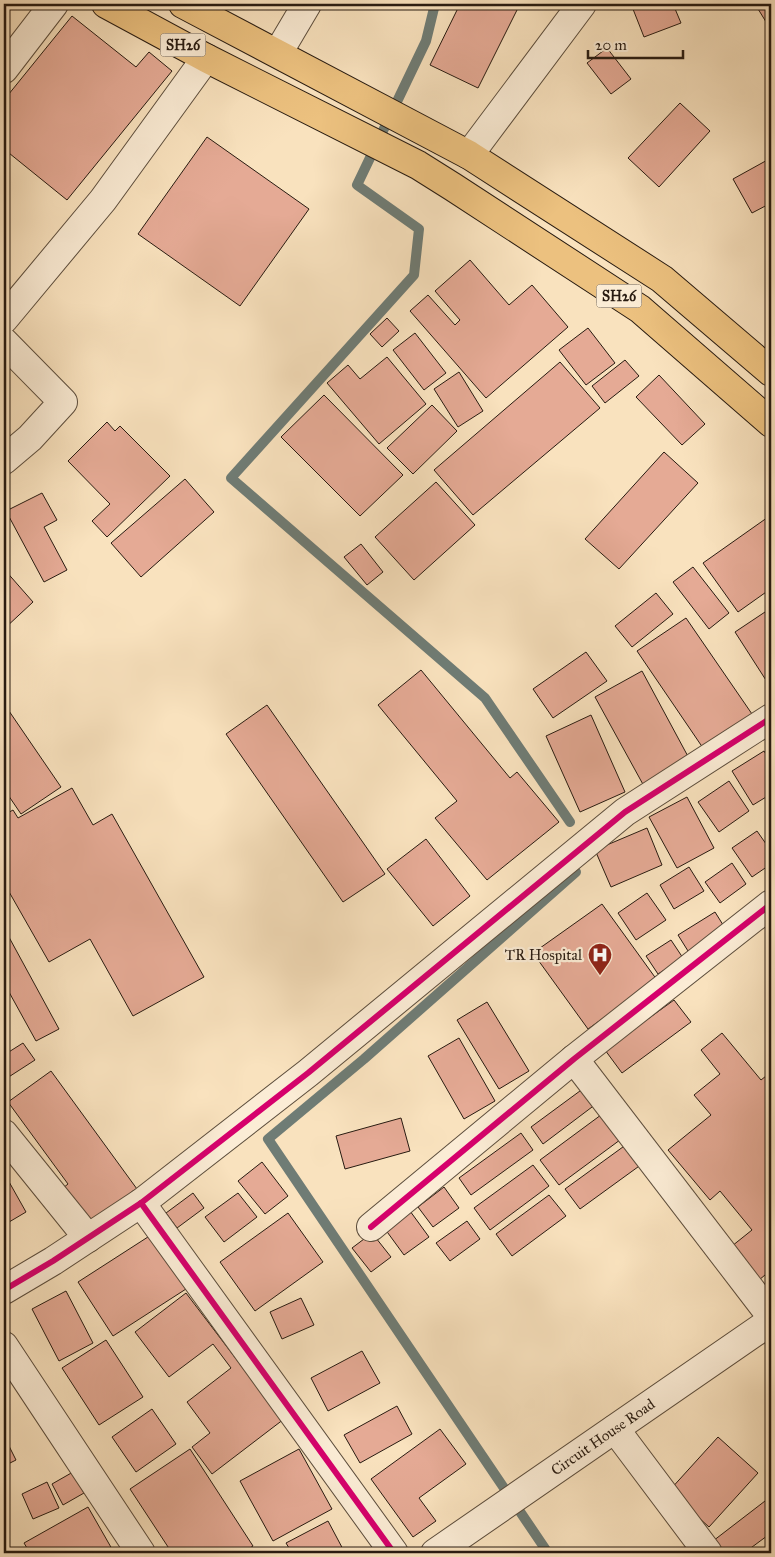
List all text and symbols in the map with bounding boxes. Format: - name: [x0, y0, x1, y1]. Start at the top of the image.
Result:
- scale bar: [588, 28, 682, 60]
- road number: SH26: [160, 34, 206, 56]
- text: 20 m: [595, 36, 627, 54]
- road number: SH26: [596, 284, 642, 308]
- hospital icon: TR Hospital: [587, 942, 613, 976]
- place label: TR Hospital: [505, 946, 583, 964]
- street label: Circuit House Road: [547, 1395, 659, 1479]

